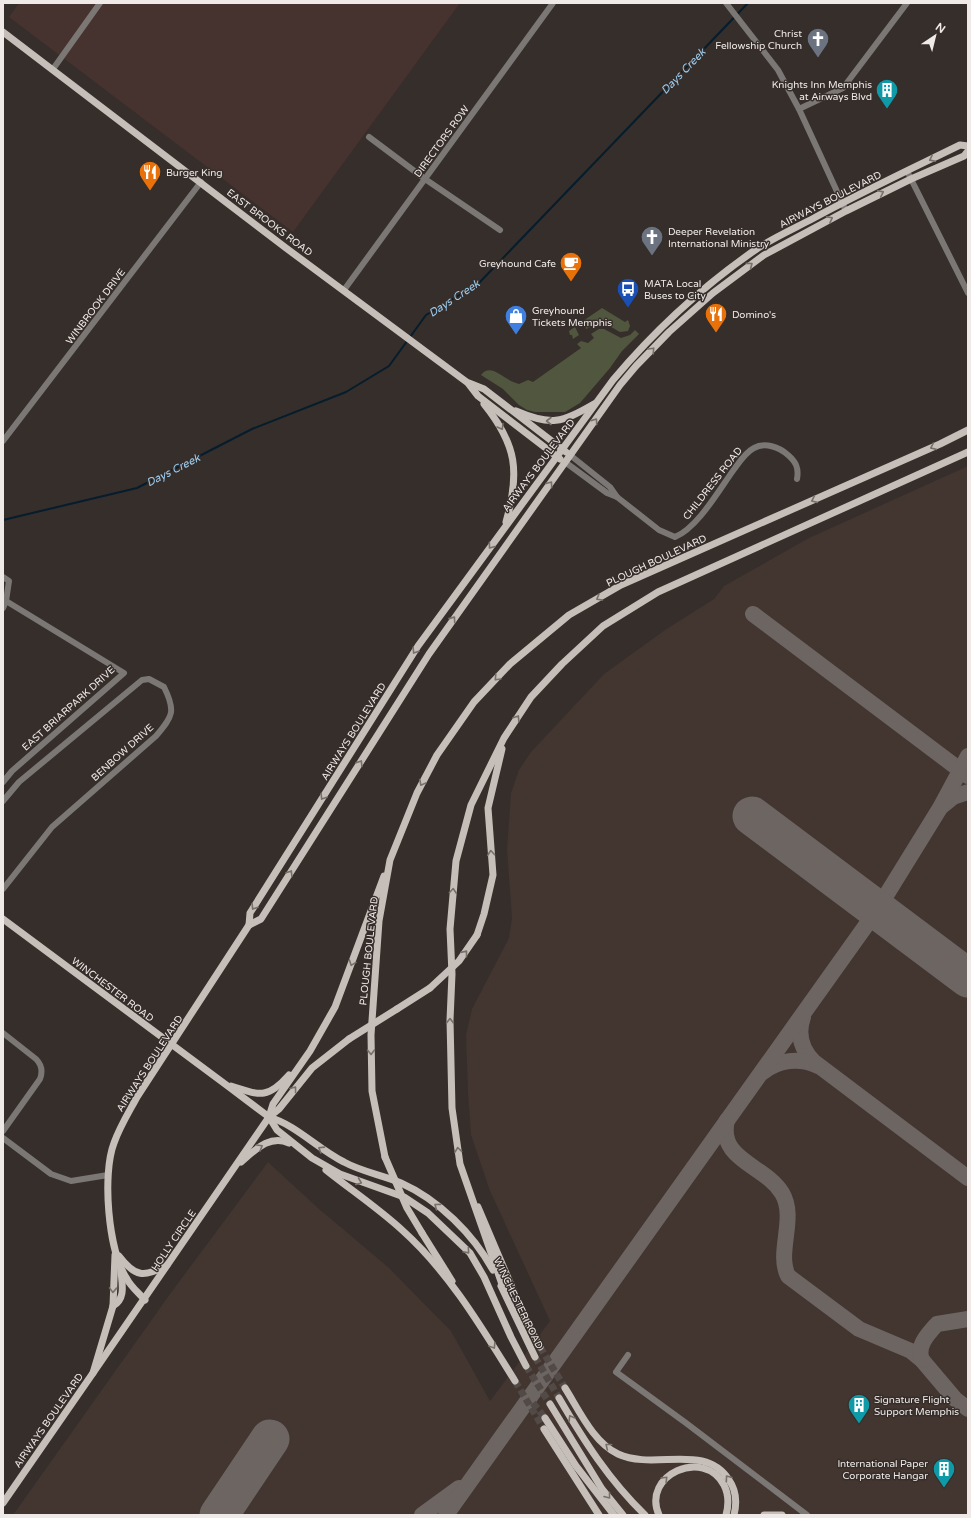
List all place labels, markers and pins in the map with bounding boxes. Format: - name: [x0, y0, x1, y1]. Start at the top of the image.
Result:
- church icon: Christ Fellowship Church: [805, 26, 831, 59]
- place label: Christ Fellowship Church: [715, 28, 802, 52]
- building icon: Knights Inn Memphis at Airways Blvd: [874, 77, 900, 110]
- place label: Knights Inn Memphis at Airways Blvd: [772, 79, 872, 103]
- restaurant icon: Burger King: [137, 159, 163, 192]
- place label: Burger King: [166, 167, 223, 179]
- church icon: Deeper Revelation International Ministry: [639, 224, 665, 257]
- place label: Deeper Revelation International Ministry: [668, 226, 770, 250]
- cafe icon: Greyhound Cafe: [558, 250, 584, 283]
- place label: Greyhound Cafe: [479, 258, 556, 270]
- bus stop icon: MATA Local Buses to City: [615, 276, 641, 309]
- place label: MATA Local Buses to City: [644, 278, 706, 302]
- restaurant icon: Domino's: [703, 301, 729, 334]
- shop icon: Greyhound Tickets Memphis: [503, 303, 529, 336]
- place label: Greyhound Tickets Memphis: [532, 305, 612, 329]
- place label: Domino's: [732, 309, 776, 321]
- building icon: Signature Flight Support Memphis: [846, 1392, 872, 1425]
- place label: Signature Flight Support Memphis: [874, 1394, 959, 1418]
- building icon: International Paper Corporate Hangar: [931, 1456, 957, 1489]
- place label: International Paper Corporate Hangar: [837, 1458, 928, 1482]

